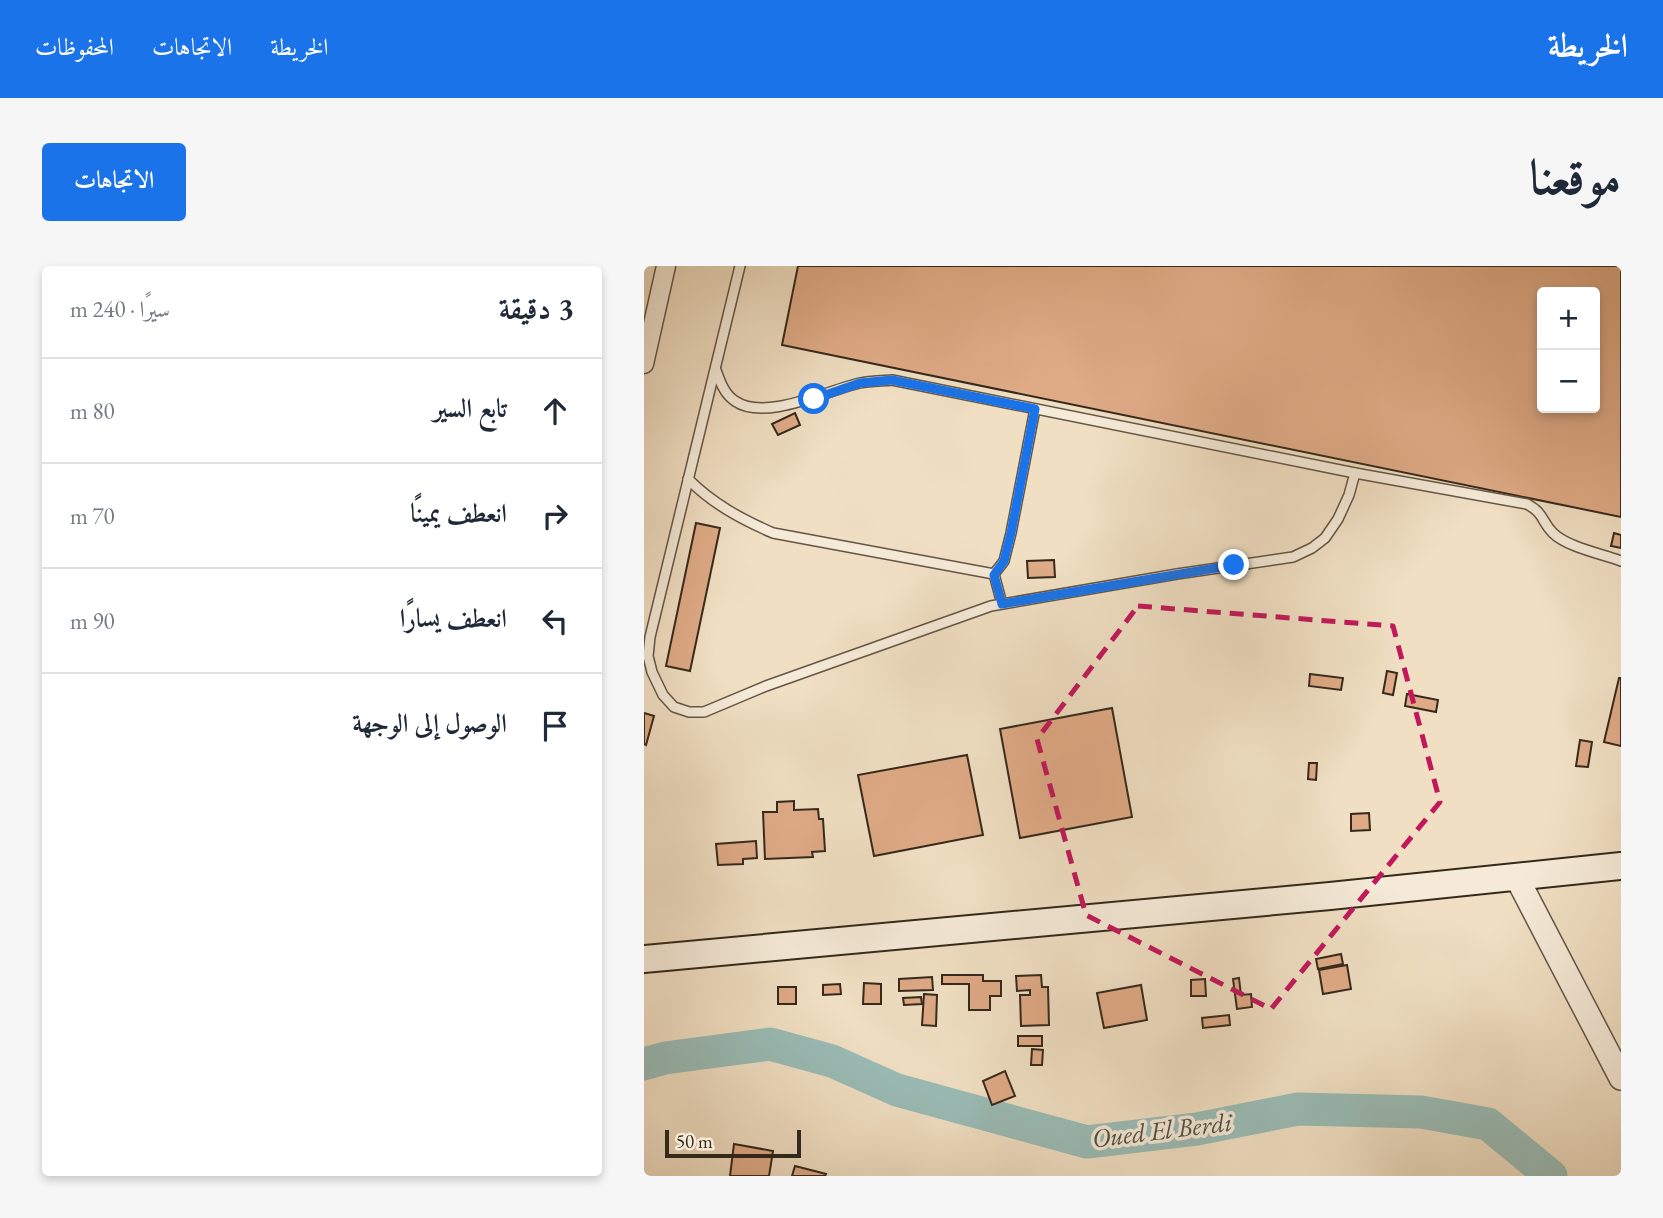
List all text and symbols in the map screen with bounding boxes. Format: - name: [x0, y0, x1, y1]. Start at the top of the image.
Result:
- text: الخريطة: [1548, 24, 1628, 67]
- text: المحفوظات: [35, 31, 114, 62]
- text: الاتجاهات: [152, 31, 232, 62]
- text: الخريطة: [270, 31, 329, 62]
- button: الاتجاهات: [42, 143, 186, 221]
- text: موقعنا: [1529, 145, 1621, 209]
- map controls: [1537, 287, 1600, 413]
- button: +: [1537, 287, 1600, 350]
- text: 3 دقيقة: [499, 289, 574, 328]
- text: سيرًا · 240 m: [70, 294, 170, 324]
- button: −: [1537, 350, 1600, 413]
- route start: [798, 383, 829, 414]
- text: تابع السير: [433, 391, 507, 425]
- icon: ahead: [536, 392, 574, 430]
- text: 80 m: [70, 396, 115, 426]
- text: انعطف يمينًا: [410, 496, 507, 530]
- icon: right: [536, 497, 574, 535]
- text: 70 m: [70, 501, 115, 531]
- route end: [1218, 549, 1249, 580]
- text: انعطف يسارًا: [400, 601, 507, 635]
- icon: left: [536, 602, 574, 640]
- text: 90 m: [70, 606, 115, 636]
- text: الوصول إلى الوجهة: [352, 706, 507, 740]
- icon: arrive: [536, 707, 574, 745]
- water label: Oued El Berdi: [1090, 1104, 1235, 1155]
- scale bar: [665, 1127, 802, 1159]
- text: 50 m: [676, 1129, 713, 1154]

